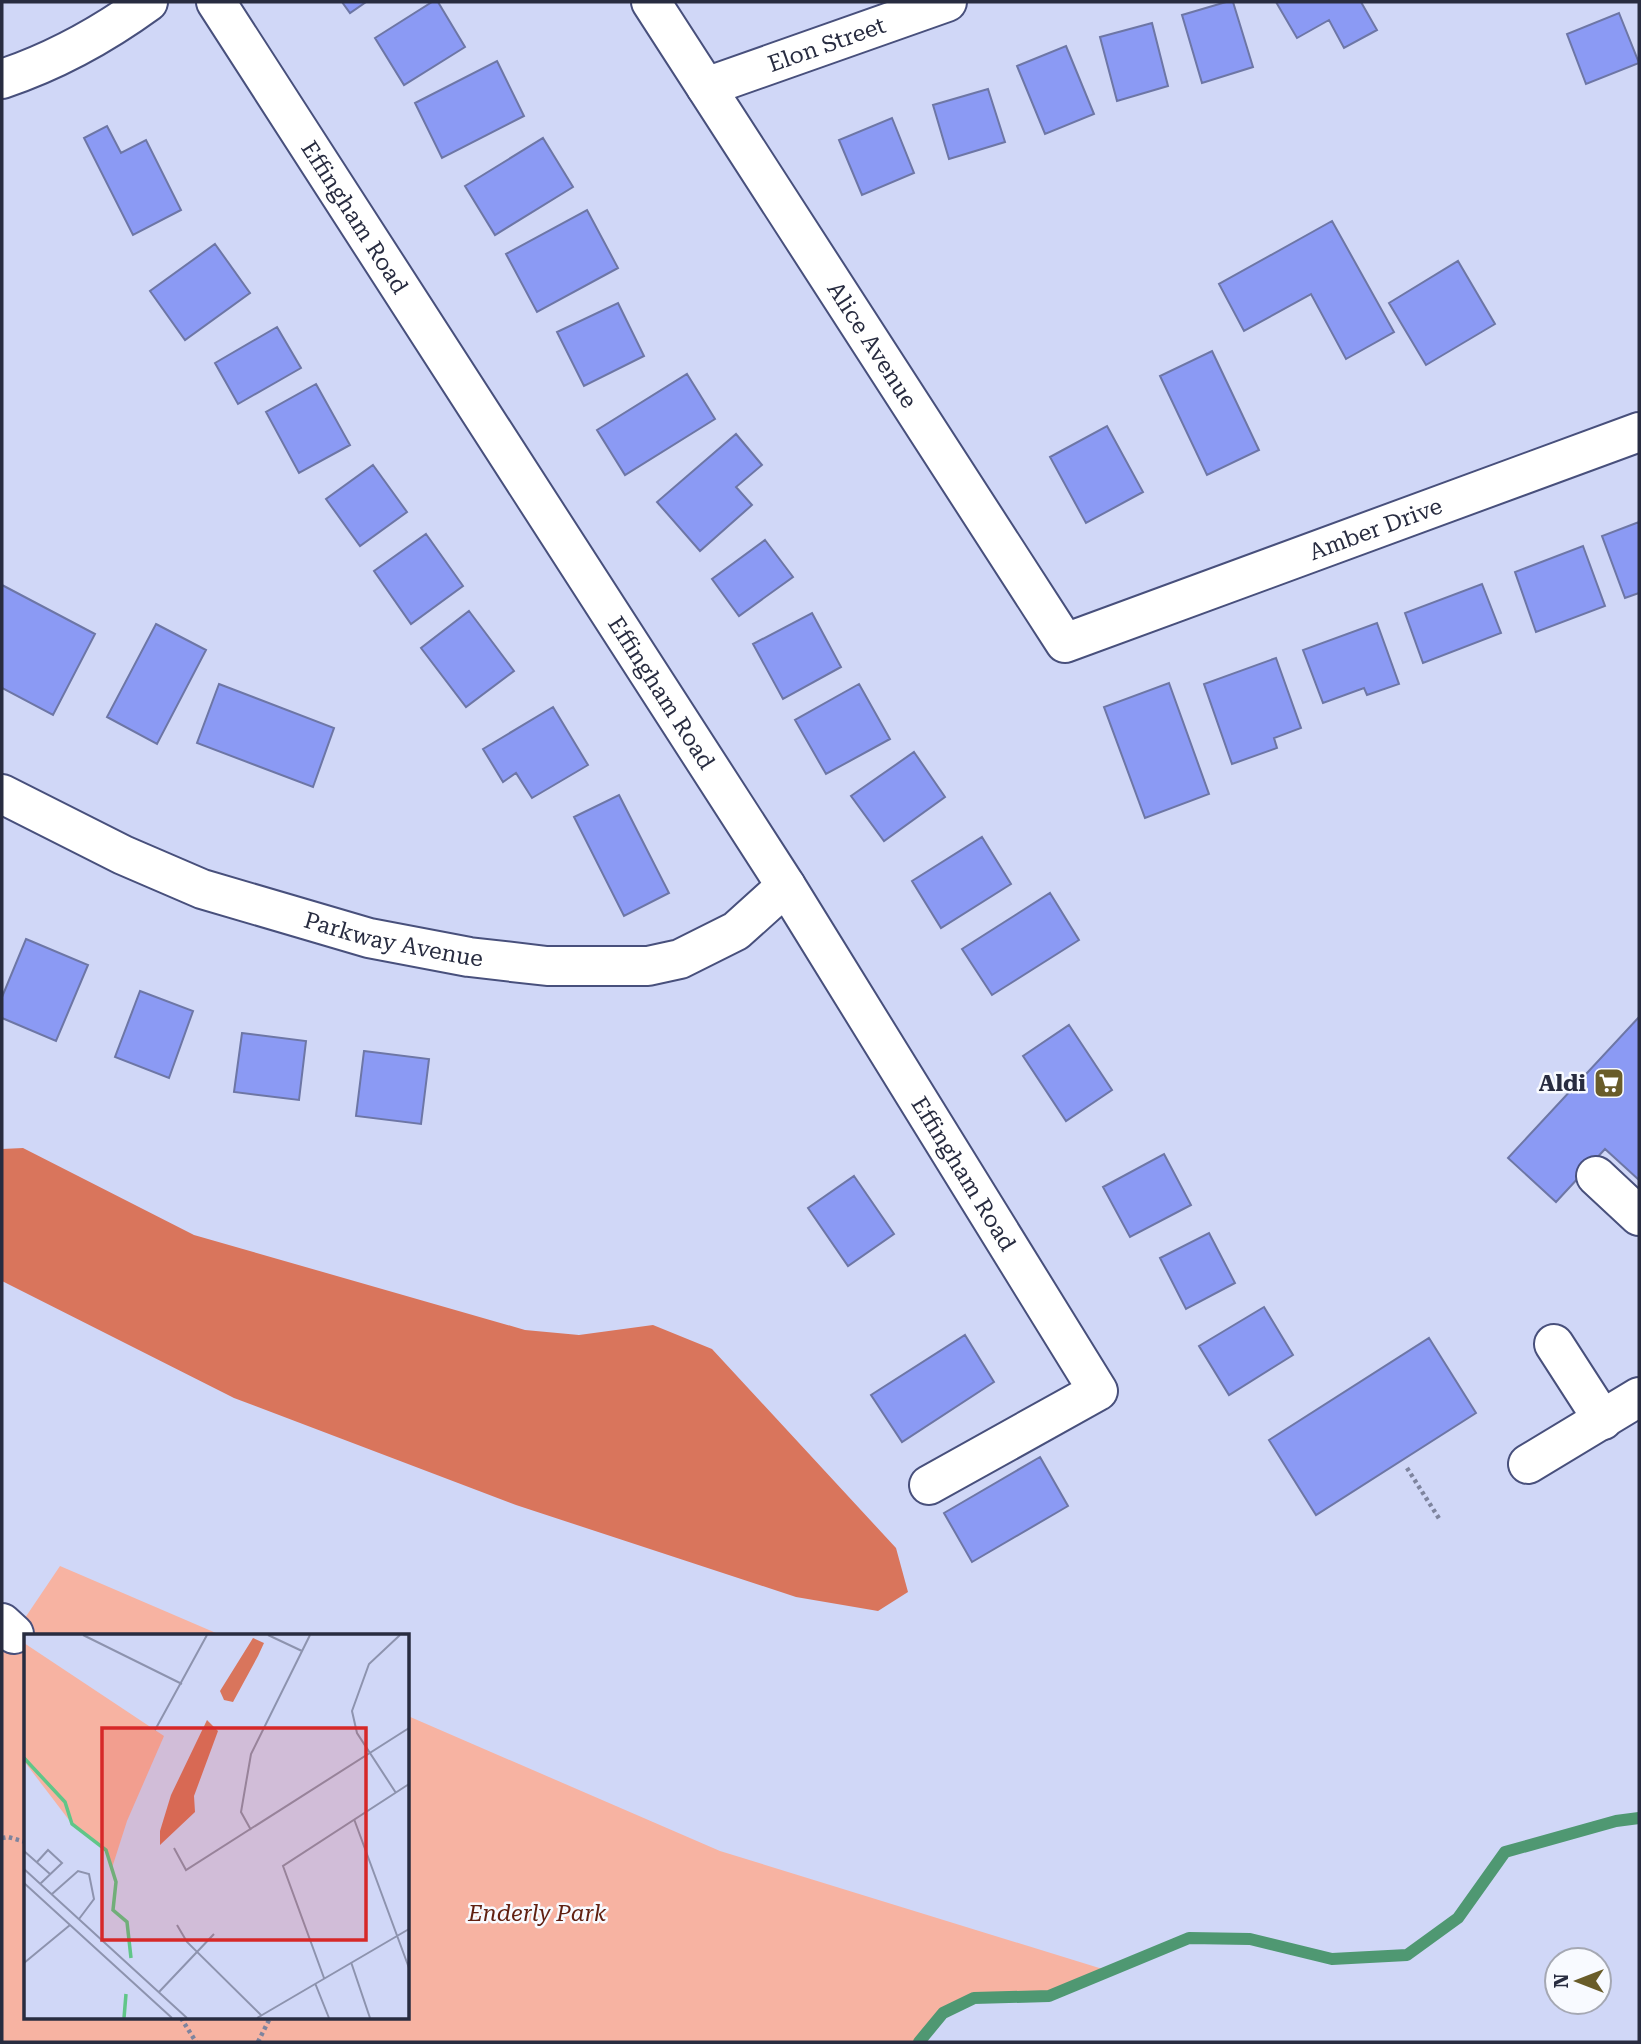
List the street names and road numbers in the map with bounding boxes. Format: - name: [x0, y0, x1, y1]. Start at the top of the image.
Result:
- street label: Elon Street: [764, 11, 889, 78]
- street label: Effingham Road: [296, 136, 414, 299]
- street label: Alice Avenue: [822, 277, 923, 413]
- street label: Amber Drive: [1305, 492, 1446, 566]
- street label: Effingham Road: [602, 611, 721, 774]
- street label: Parkway Avenue: [301, 906, 485, 972]
- street label: Effingham Road: [906, 1092, 1022, 1256]

